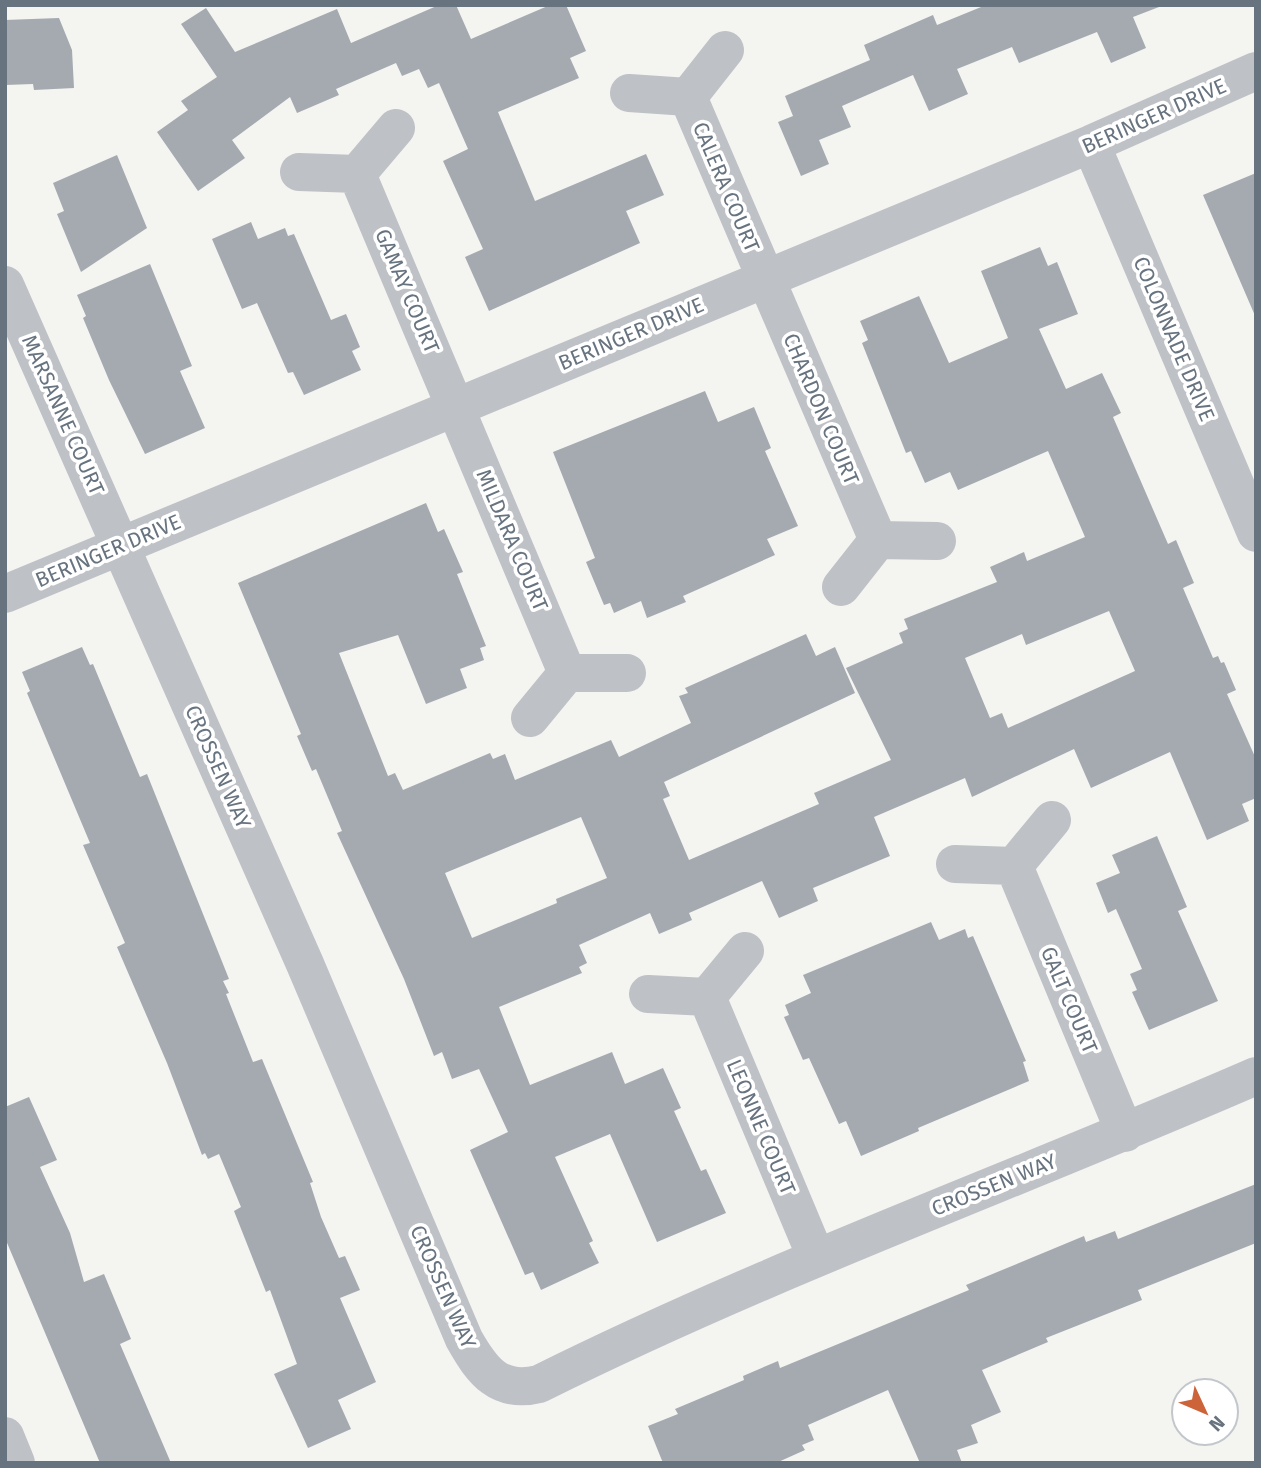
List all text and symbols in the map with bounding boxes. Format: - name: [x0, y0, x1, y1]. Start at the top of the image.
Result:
- street label: BERINGER DRIVE: [1078, 73, 1230, 159]
- street label: CALERA COURT: [687, 118, 765, 256]
- street label: GAMAY COURT: [369, 225, 445, 357]
- street label: COLONNADE DRIVE: [1128, 253, 1220, 425]
- street label: BERINGER DRIVE: [554, 292, 708, 376]
- street label: CHARDON COURT: [777, 330, 865, 489]
- street label: MARSANNE COURT: [16, 331, 110, 499]
- street label: MILDARA COURT: [470, 465, 554, 615]
- street label: BERINGER DRIVE: [31, 509, 185, 593]
- street label: CROSSEN WAY: [179, 701, 257, 833]
- street label: GALT COURT: [1035, 943, 1103, 1057]
- street label: LEONNE COURT: [721, 1055, 801, 1199]
- street label: CROSSEN WAY: [928, 1148, 1061, 1222]
- street label: CROSSEN WAY: [404, 1221, 482, 1353]
- north arrow: [1170, 1377, 1240, 1447]
- text: N: [1204, 1411, 1230, 1436]

